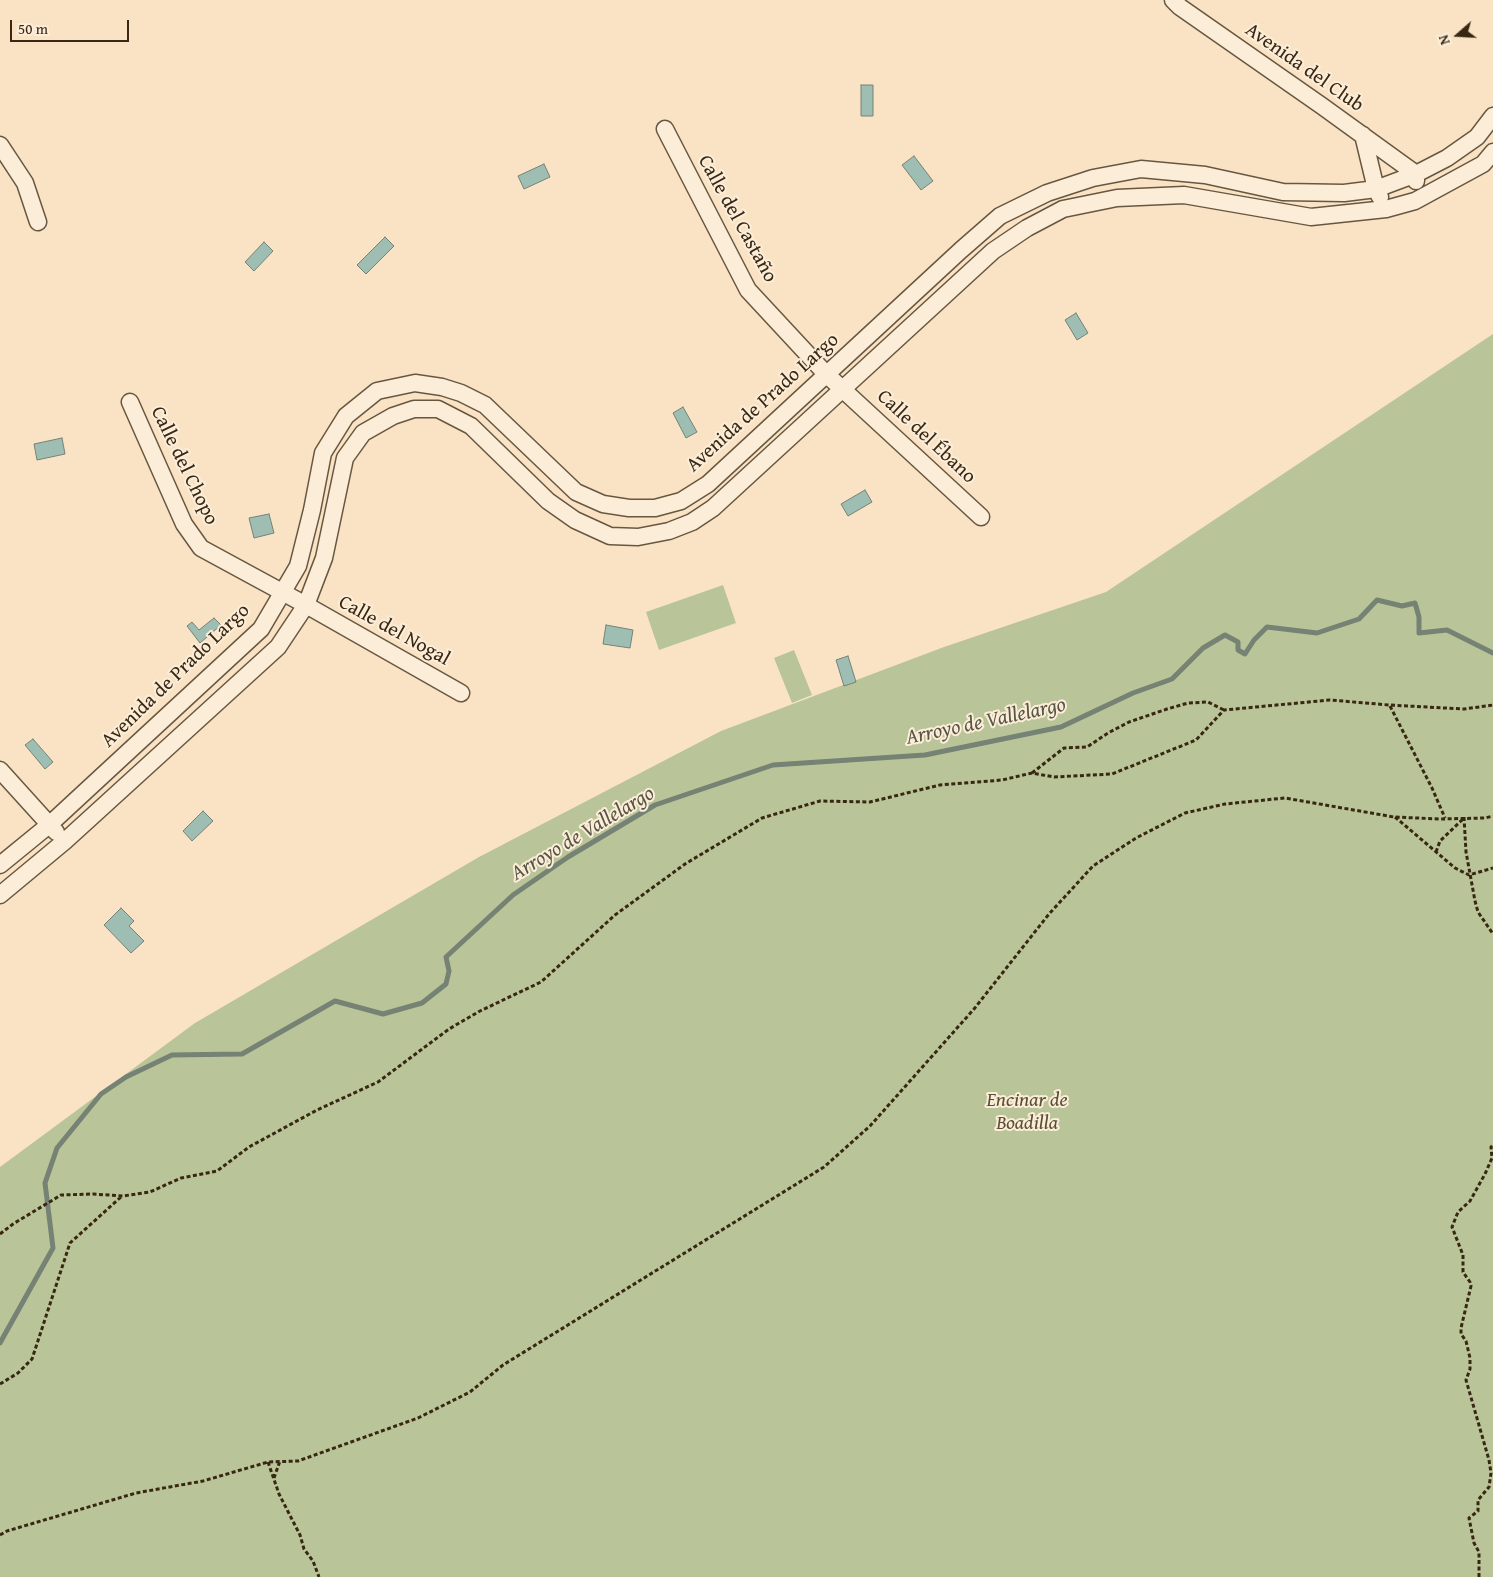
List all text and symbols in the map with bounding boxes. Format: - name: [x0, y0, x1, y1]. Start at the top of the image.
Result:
- scale bar: [12, 10, 131, 42]
- north arrow: [1433, 10, 1483, 60]
- text: 50 m: [18, 18, 48, 39]
- street label: Avenida del Club: [1240, 18, 1368, 118]
- text: N: [1433, 32, 1455, 48]
- street label: Calle del Castaño: [692, 151, 782, 287]
- street label: Avenida de Prado Largo: [682, 328, 844, 478]
- street label: Calle del Ébano: [871, 385, 981, 489]
- street label: Calle del Chopo: [145, 403, 223, 529]
- street label: Calle del Nogal: [334, 591, 454, 671]
- street label: Avenida de Prado Largo: [97, 599, 255, 753]
- water label: Arroyo de Vallelargo: [904, 693, 1068, 751]
- water label: Arroyo de Vallelargo: [507, 781, 659, 887]
- park label: Encinar de Boadilla: [986, 1089, 1068, 1136]

